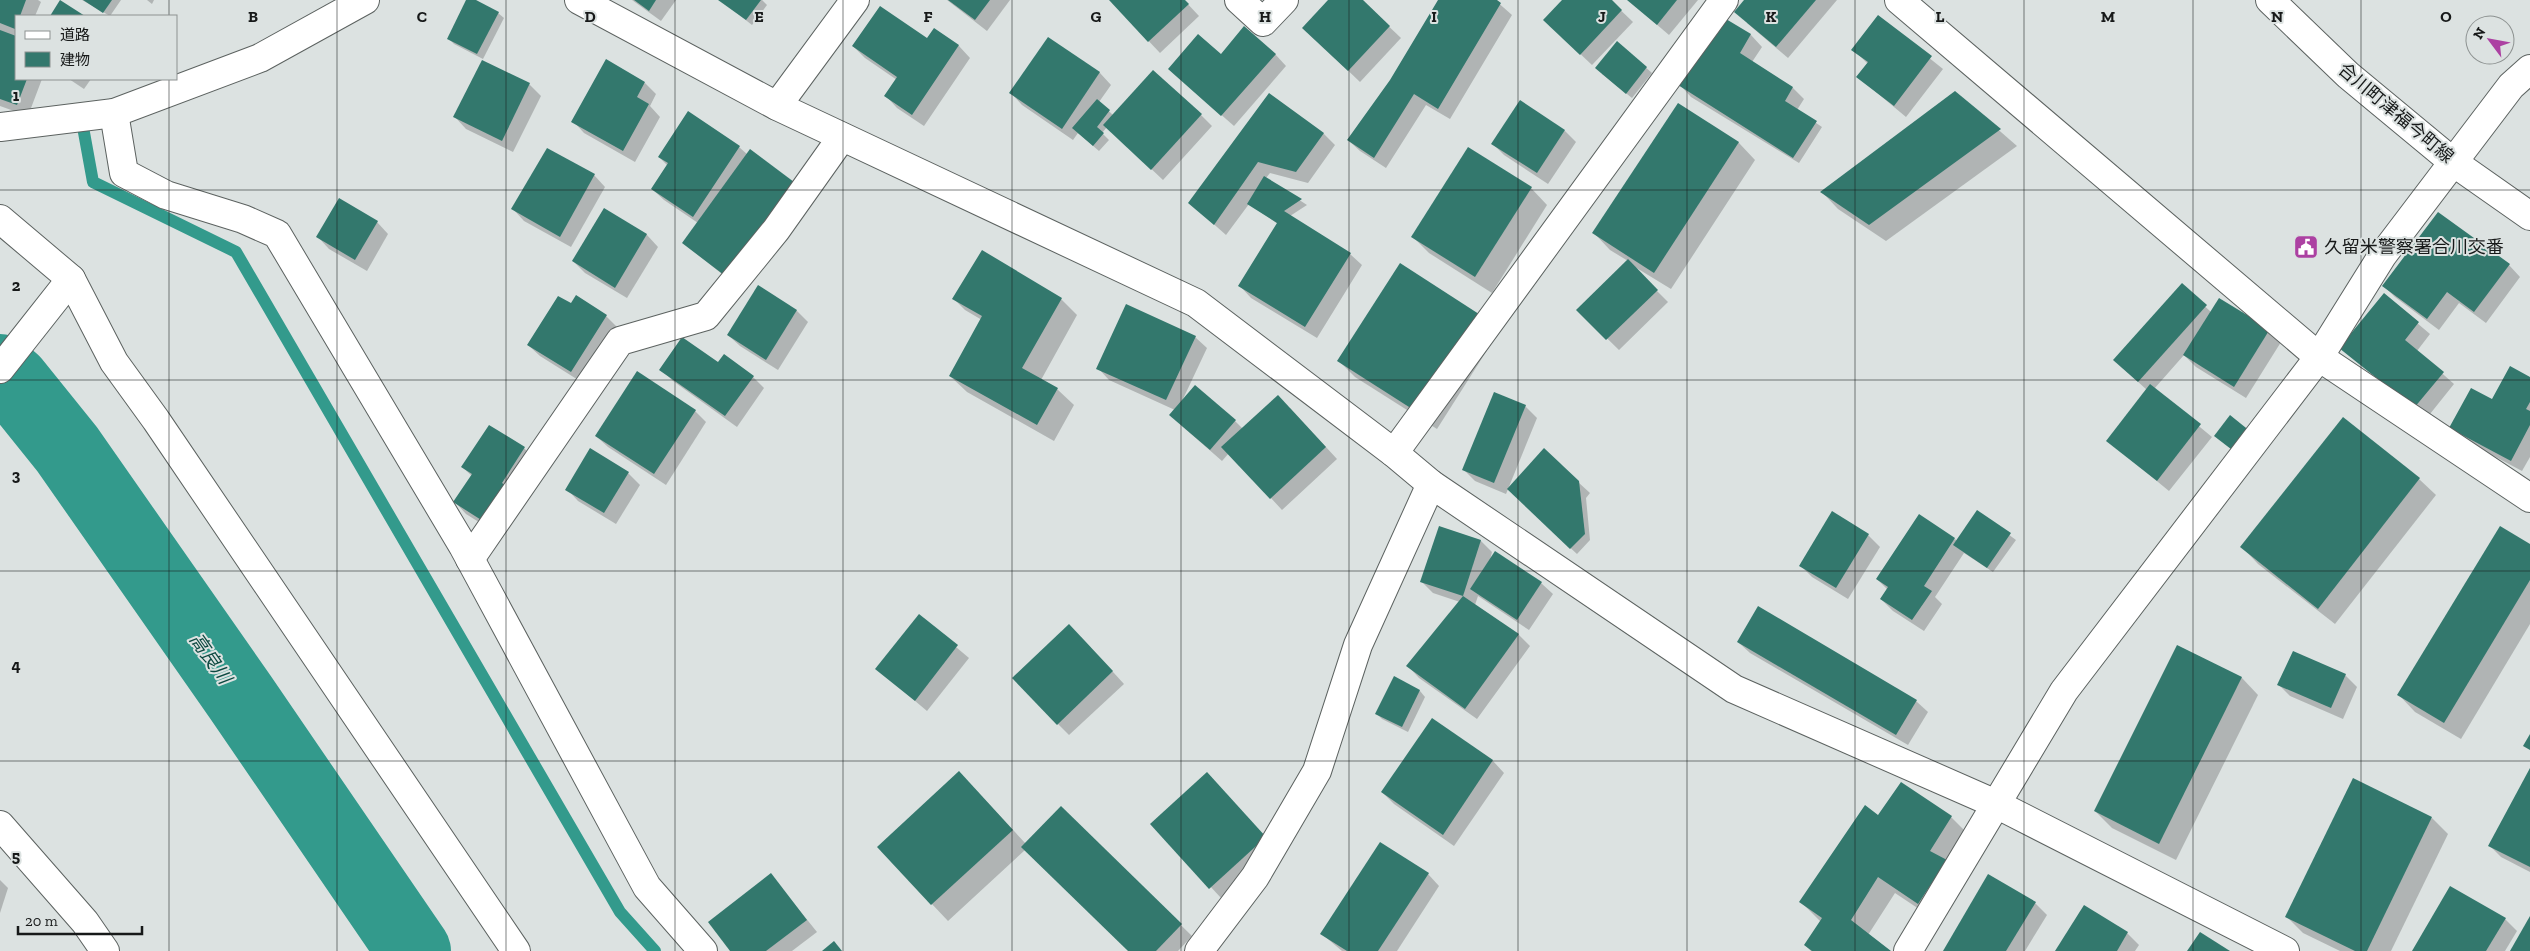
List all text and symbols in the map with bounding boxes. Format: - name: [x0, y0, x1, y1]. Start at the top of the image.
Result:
- text: B: [248, 7, 258, 26]
- text: C: [417, 7, 427, 26]
- text: D: [584, 7, 596, 26]
- text: E: [754, 7, 764, 26]
- text: F: [923, 7, 933, 26]
- text: G: [1091, 7, 1102, 26]
- text: H: [1259, 7, 1271, 26]
- text: I: [1431, 7, 1437, 26]
- text: J: [1598, 7, 1606, 26]
- text: K: [1766, 7, 1777, 26]
- text: L: [1936, 7, 1945, 26]
- text: M: [2101, 7, 2115, 26]
- text: N: [2271, 7, 2283, 26]
- text: O: [2440, 7, 2452, 26]
- legend: [15, 15, 178, 80]
- north arrow: [2465, 15, 2515, 65]
- text: N: [2469, 24, 2490, 42]
- text: 道路: [60, 26, 90, 44]
- text: 建物: [60, 51, 90, 69]
- street label: 合川町津福今町線: [2334, 58, 2458, 168]
- text: 1: [13, 86, 20, 105]
- public building icon: 久留米警察署合川交番: [2293, 234, 2319, 260]
- place label: 久留米警察署合川交番: [2324, 236, 2504, 258]
- text: 2: [12, 276, 21, 295]
- text: 3: [12, 466, 21, 485]
- water label: 高良川: [185, 628, 238, 690]
- text: 4: [11, 656, 21, 675]
- text: 5: [12, 847, 20, 866]
- scale bar: [18, 904, 141, 936]
- text: 20 m: [25, 912, 58, 930]

